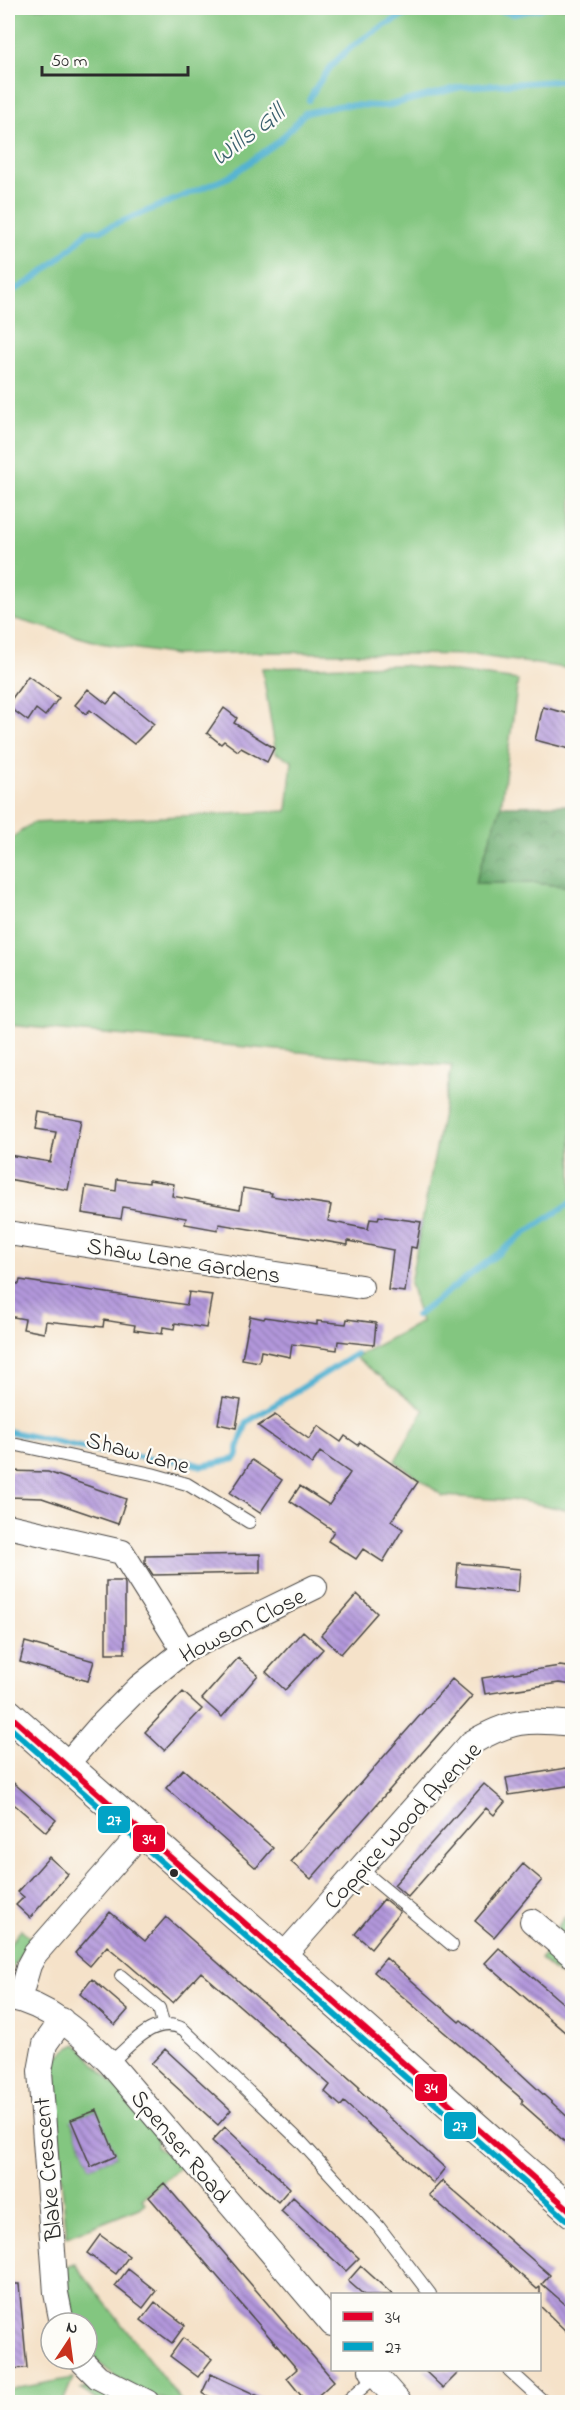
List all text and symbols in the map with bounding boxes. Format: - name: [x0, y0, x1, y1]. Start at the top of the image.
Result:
- scale bar: [42, 39, 188, 77]
- text: 50 m: [51, 49, 88, 75]
- water label: Wills Gill: [204, 94, 296, 177]
- street label: Shaw Lane Gardens: [84, 1230, 283, 1295]
- street label: Shaw Lane: [82, 1424, 193, 1485]
- street label: Howson Close: [174, 1580, 312, 1674]
- street label: Coppice Wood Avenue: [317, 1735, 491, 1918]
- line badge: 27: [97, 1805, 131, 1834]
- text: 27: [106, 1809, 122, 1833]
- line badge: 34: [132, 1824, 166, 1853]
- text: 34: [141, 1828, 156, 1852]
- unlabelled marker: [168, 1867, 180, 1879]
- line badge: 34: [414, 2073, 448, 2102]
- text: 34: [423, 2077, 438, 2101]
- street label: Spenser Road: [121, 2083, 238, 2213]
- street label: Blake Crescent: [26, 2096, 73, 2243]
- line badge: 27: [443, 2111, 477, 2140]
- text: 27: [452, 2115, 468, 2139]
- legend: [331, 2293, 541, 2371]
- text: 34: [385, 2306, 400, 2332]
- north arrow: [39, 2311, 99, 2371]
- text: N: [64, 2315, 80, 2341]
- text: 27: [385, 2336, 402, 2362]

